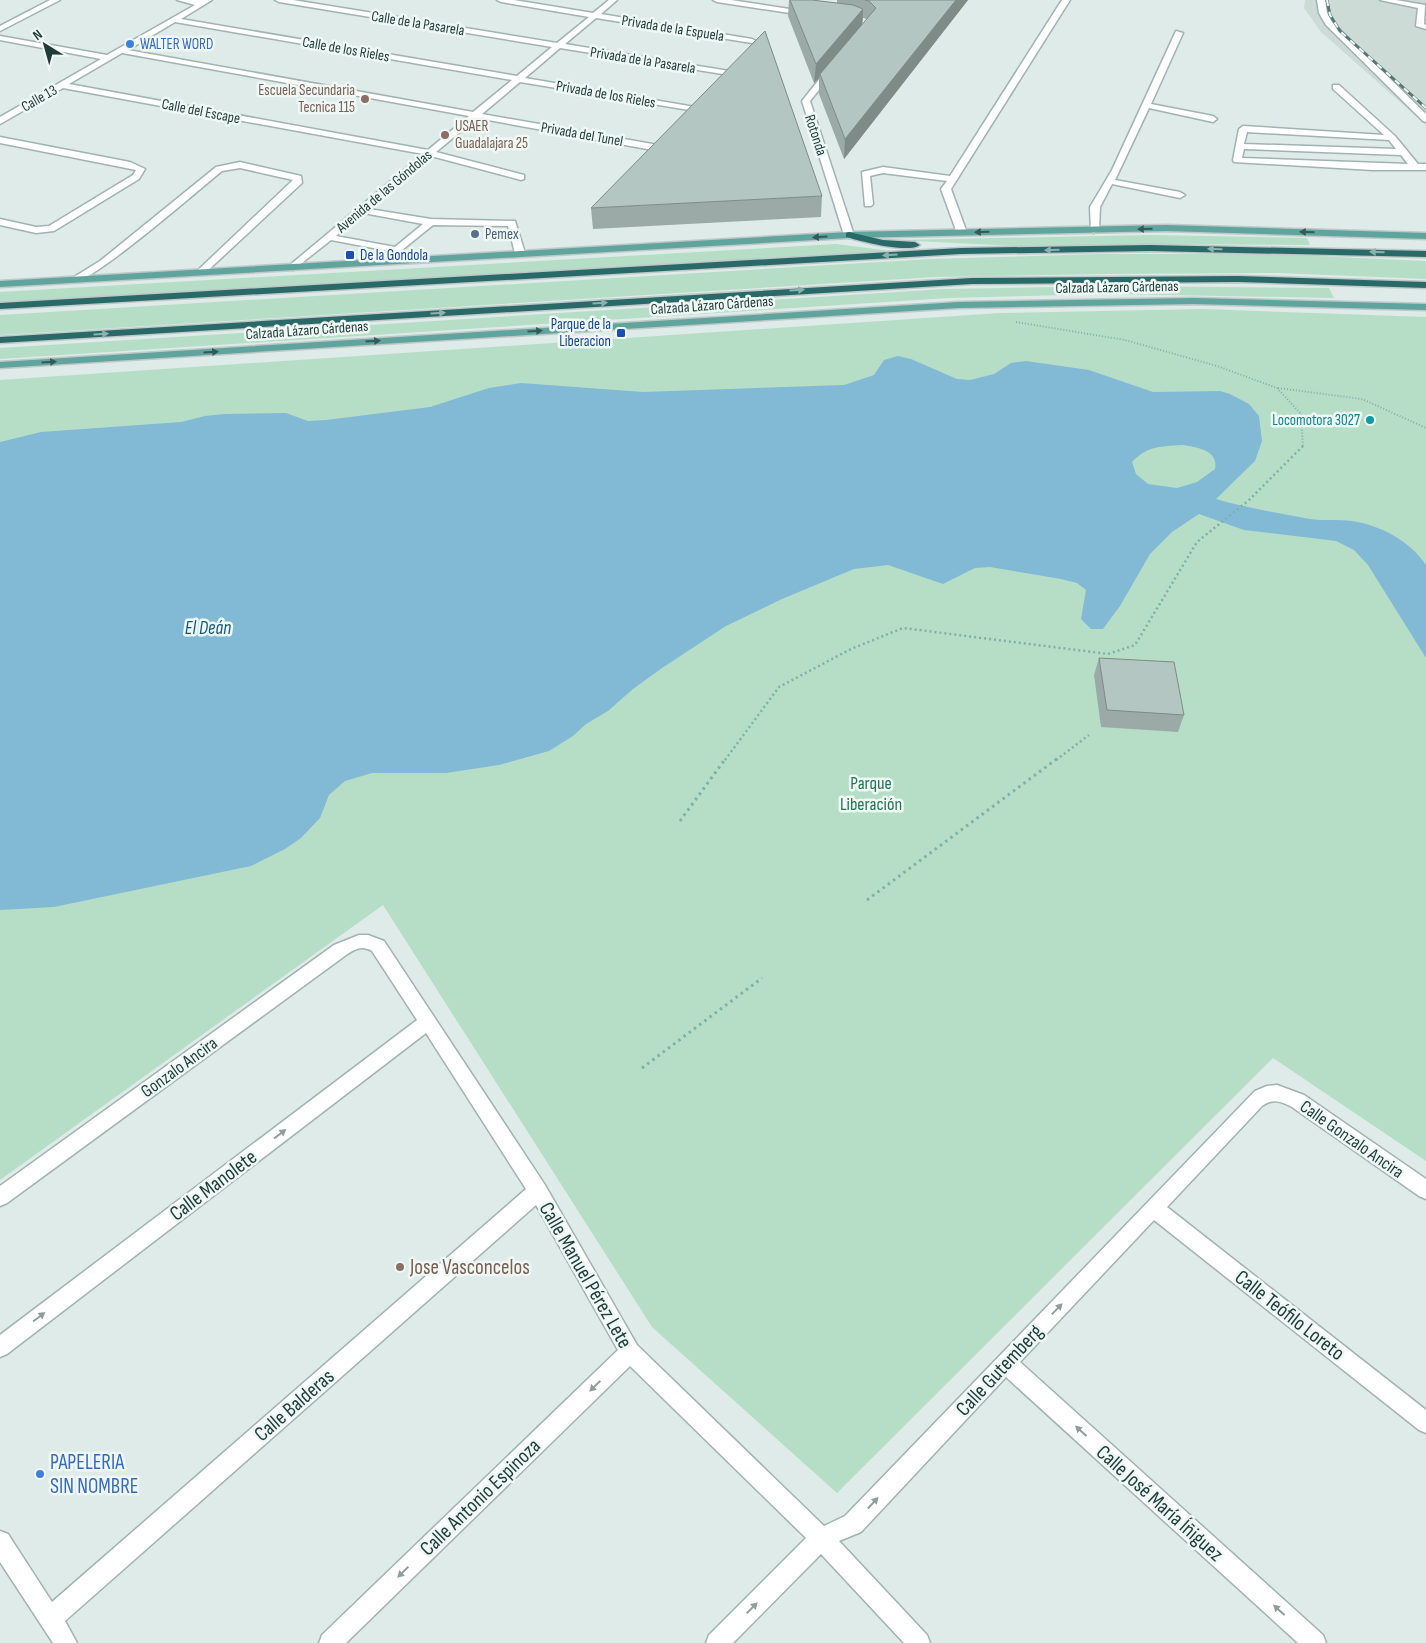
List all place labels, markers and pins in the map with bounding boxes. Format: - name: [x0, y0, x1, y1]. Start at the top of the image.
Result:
- place label: WALTER WORD: [140, 35, 213, 54]
- marker: WALTER WORD: [124, 38, 136, 50]
- place label: Escuela Secundaria Tecnica 115: [258, 81, 355, 117]
- marker: Escuela Secundaria Tecnica 115: [359, 93, 371, 105]
- place label: USAER Guadalajara 25: [455, 117, 528, 153]
- marker: USAER Guadalajara 25: [439, 129, 451, 141]
- place label: Pemex: [485, 225, 519, 244]
- marker: Pemex: [469, 228, 481, 240]
- place label: De la Gondola: [360, 246, 428, 265]
- marker: De la Gondola: [344, 249, 356, 261]
- place label: Parque de la Liberacion: [551, 315, 611, 351]
- marker: Parque de la Liberacion: [615, 327, 627, 339]
- place label: Locomotora 3027: [1272, 411, 1360, 430]
- marker: Locomotora 3027: [1364, 414, 1376, 426]
- place label: Jose Vasconcelos: [409, 1255, 530, 1280]
- marker: Jose Vasconcelos: [394, 1261, 406, 1273]
- place label: PAPELERIA SIN NOMBRE: [50, 1450, 139, 1499]
- marker: PAPELERIA SIN NOMBRE: [34, 1468, 46, 1480]

